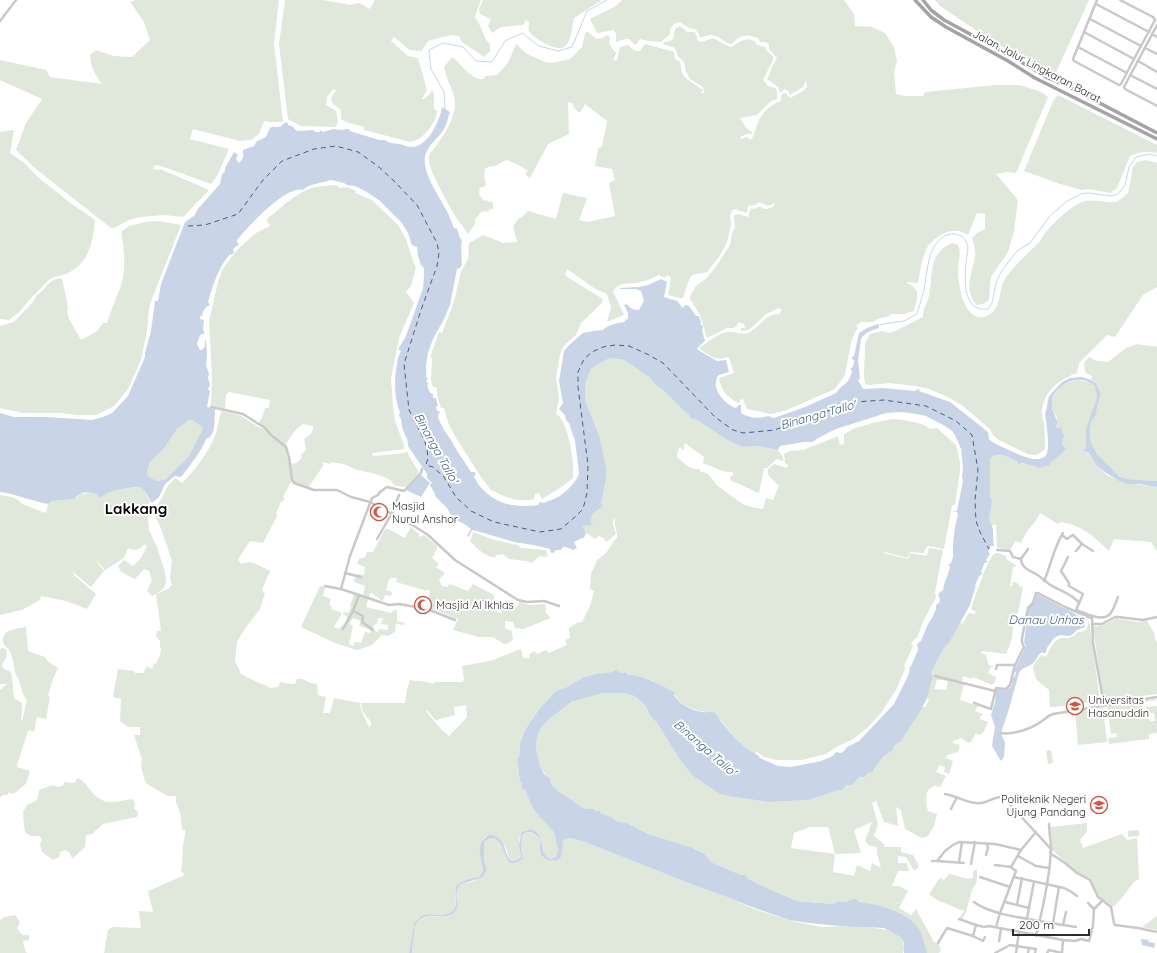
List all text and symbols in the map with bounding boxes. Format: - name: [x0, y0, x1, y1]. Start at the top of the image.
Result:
- street label: Jalan Jalur Lingkaran Barat: [971, 26, 1104, 106]
- water label: Binanga Tallo': [778, 396, 859, 432]
- water label: Binanga Tallo': [411, 410, 463, 487]
- district label: Lakkang: [105, 499, 167, 518]
- place label: Masjid Nurul Anshor: [392, 499, 459, 526]
- mosque icon: Masjid Nurul Anshor: [369, 502, 389, 522]
- mosque icon: Masjid Al Ikhlas: [413, 595, 433, 615]
- place label: Masjid Al Ikhlas: [436, 598, 514, 612]
- water label: Danau Unhas: [1008, 612, 1085, 627]
- place label: Universitas Hasanuddin: [1088, 693, 1149, 720]
- school or university icon: Universitas Hasanuddin: [1065, 696, 1085, 716]
- water label: Binanga Tallo': [671, 716, 741, 780]
- place label: Politeknik Negeri Ujung Pandang: [1001, 792, 1086, 819]
- school or university icon: Politeknik Negeri Ujung Pandang: [1089, 795, 1109, 815]
- scale bar: [1013, 911, 1089, 937]
- text: 200 m: [1019, 917, 1054, 932]

